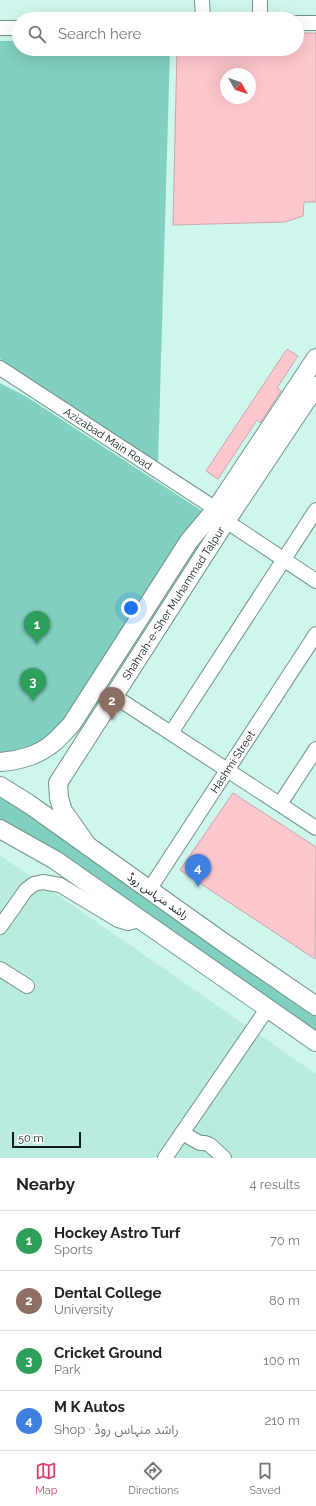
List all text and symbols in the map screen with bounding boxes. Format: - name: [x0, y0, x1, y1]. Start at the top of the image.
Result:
- search box: [12, 12, 304, 56]
- icon: search: [26, 23, 48, 45]
- text: Search here: [58, 25, 141, 43]
- north arrow: [220, 68, 256, 104]
- street label: Azizabad Main Road: [61, 405, 154, 473]
- street label: Shahrah-e-Sher Muhammad Talpur: [120, 524, 228, 682]
- your location: [121, 598, 141, 618]
- pin: 1: [24, 611, 50, 644]
- pin: 3: [20, 668, 46, 701]
- pin: 2: [99, 687, 125, 720]
- street label: Hashmi Street: [208, 728, 258, 796]
- pin: 4: [185, 854, 211, 887]
- street label: راشد منہاس روڈ: [125, 870, 191, 922]
- scale bar: [12, 1130, 81, 1149]
- text: 50 m: [18, 1132, 44, 1145]
- text: Nearby: [16, 1174, 75, 1194]
- text: 4 results: [249, 1177, 300, 1192]
- text: Hockey Astro Turf: [54, 1224, 180, 1242]
- text: 1: [26, 1233, 32, 1248]
- text: 70 m: [270, 1233, 300, 1248]
- text: Sports: [54, 1242, 93, 1257]
- text: Dental College: [54, 1284, 161, 1302]
- text: 2: [25, 1293, 33, 1308]
- text: 80 m: [269, 1293, 300, 1308]
- text: University: [54, 1302, 114, 1317]
- text: Cricket Ground: [54, 1344, 162, 1362]
- text: 3: [25, 1353, 33, 1368]
- text: 100 m: [263, 1353, 300, 1368]
- text: Park: [54, 1362, 81, 1377]
- text: M K Autos: [54, 1398, 125, 1416]
- text: 4: [25, 1413, 33, 1428]
- text: 210 m: [264, 1413, 300, 1428]
- text: Shop · راشد منہاس روڈ: [54, 1422, 179, 1437]
- tab: Map: [35, 1460, 58, 1497]
- tab: Directions: [128, 1460, 179, 1497]
- tab: Saved: [249, 1460, 281, 1497]

